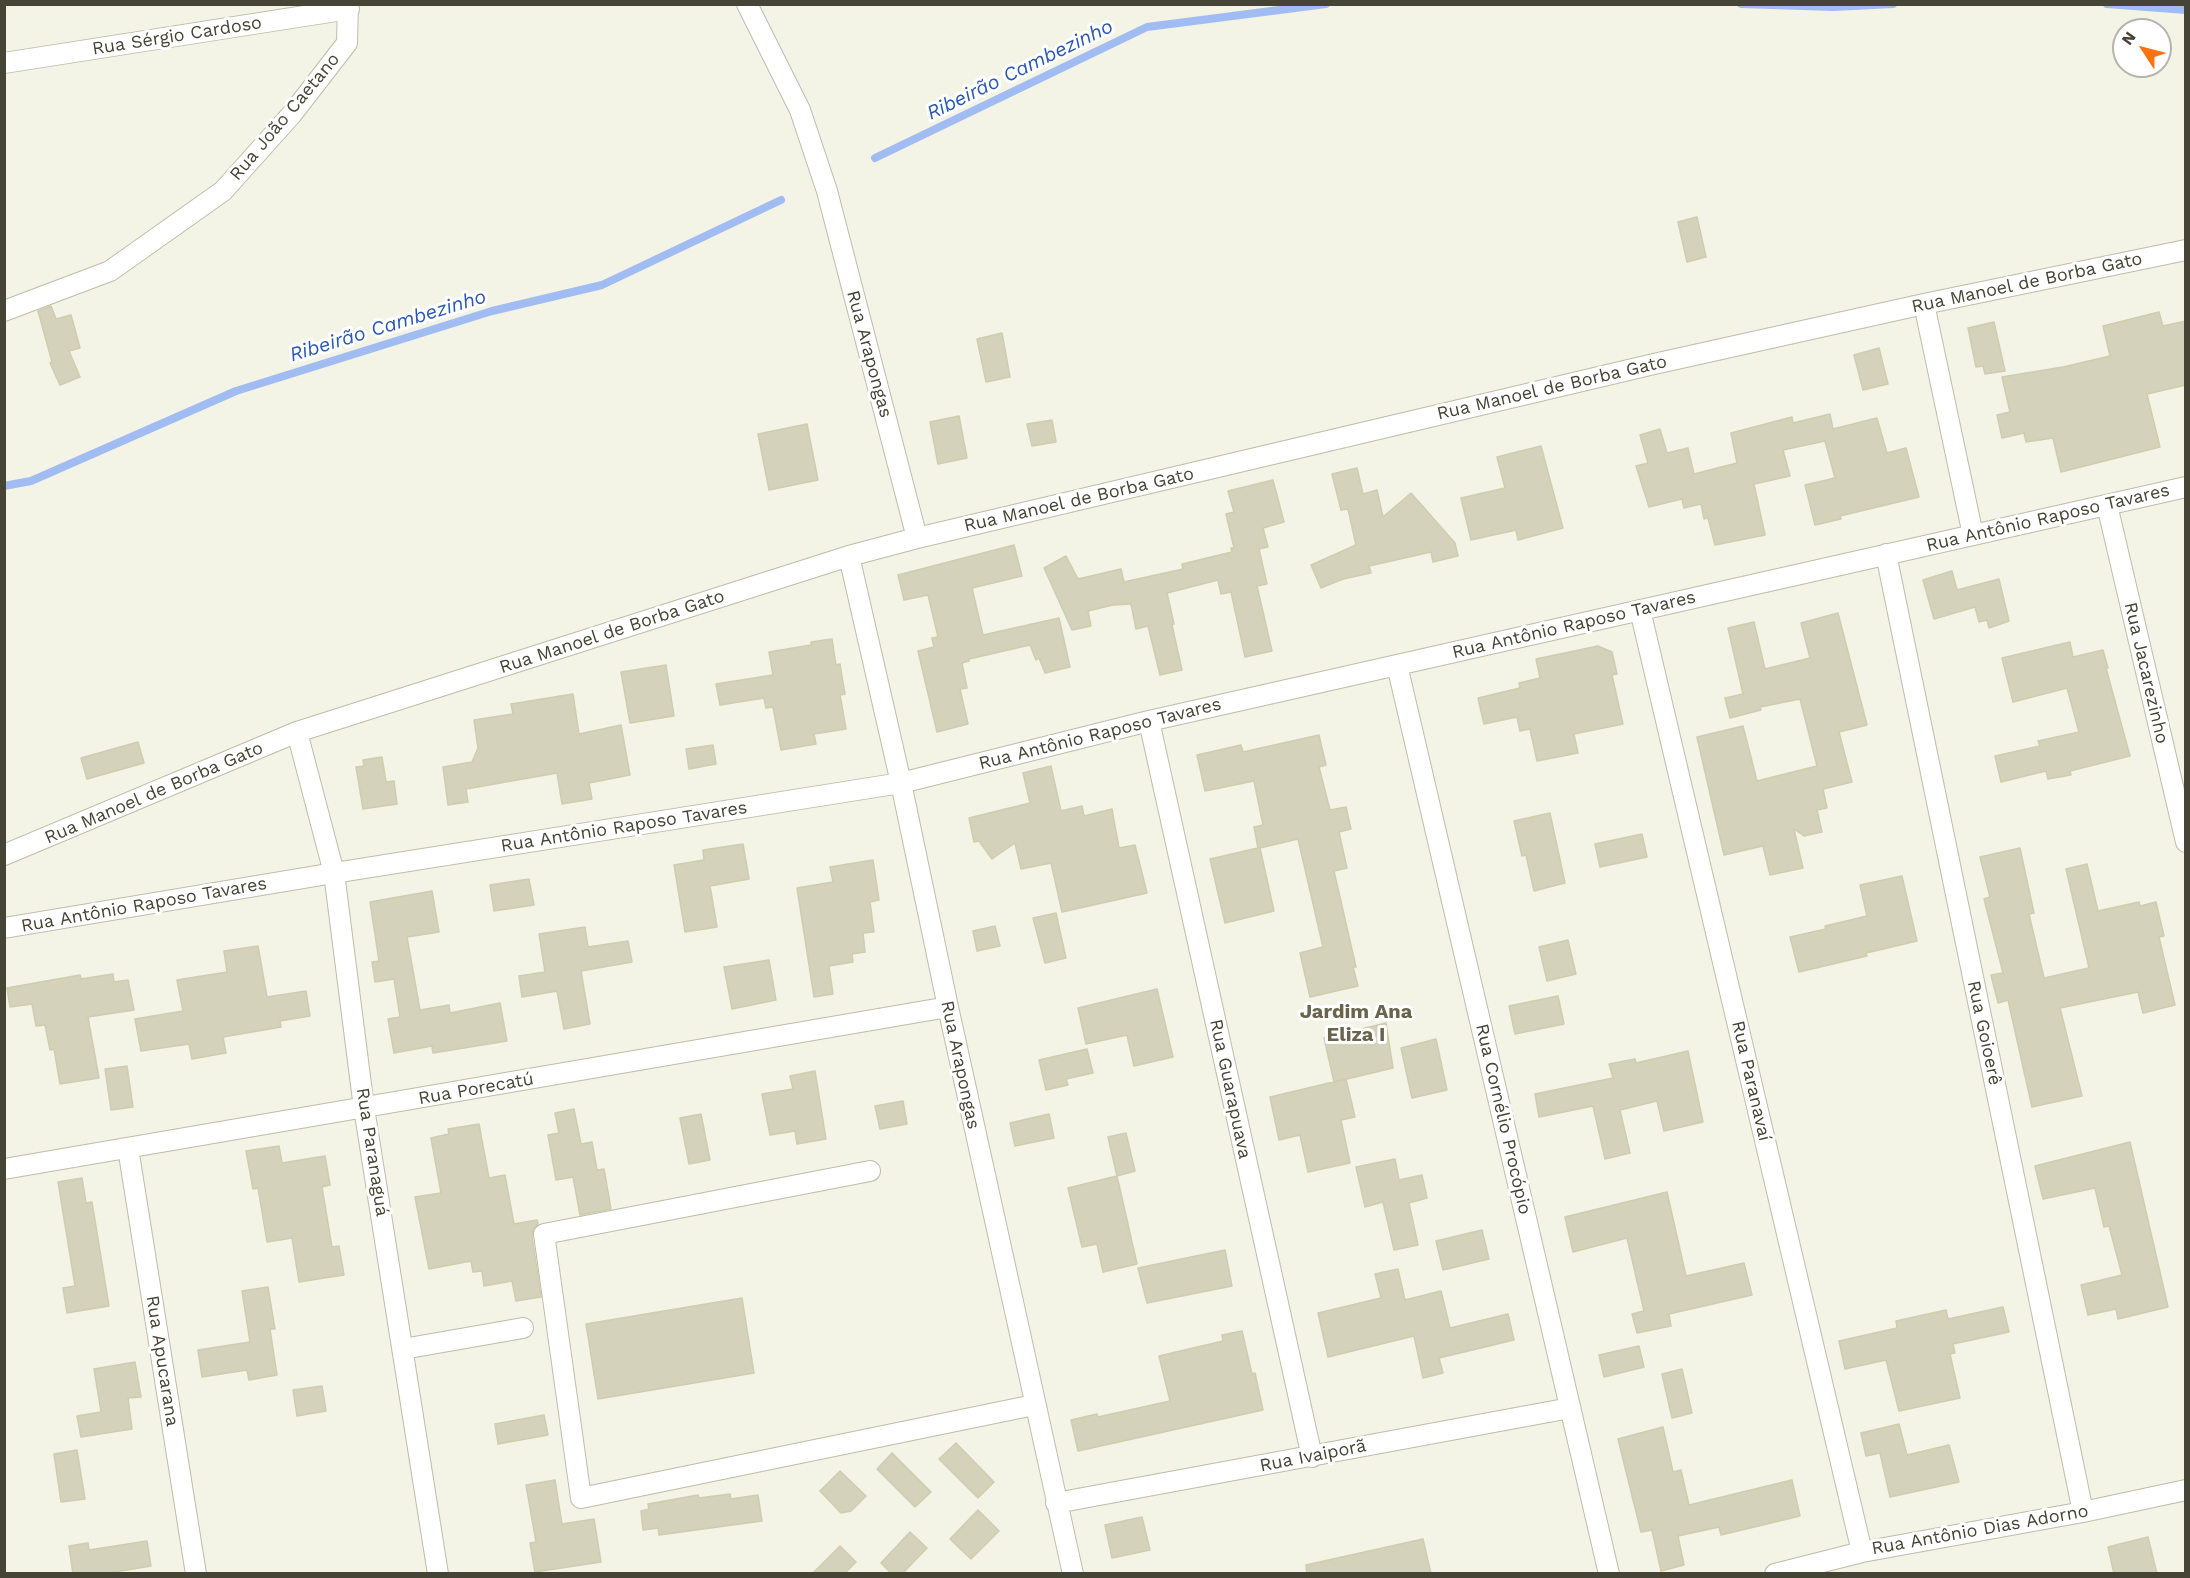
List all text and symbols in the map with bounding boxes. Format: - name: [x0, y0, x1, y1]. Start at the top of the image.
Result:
- street label: Rua Sérgio Cardoso: [91, 12, 263, 60]
- water label: Ribeirão Cambezinho: [923, 14, 1117, 126]
- north arrow: [2112, 18, 2172, 78]
- text: N: [2117, 28, 2140, 49]
- street label: Rua João Caetano: [225, 49, 345, 185]
- street label: Rua Manoel de Borba Gato: [1910, 248, 2144, 318]
- water label: Ribeirão Cambezinho: [287, 285, 489, 367]
- street label: Rua Arapongas: [842, 288, 896, 420]
- street label: Rua Manoel de Borba Gato: [1435, 351, 1669, 425]
- street label: Rua Manoel de Borba Gato: [962, 463, 1196, 537]
- street label: Rua Antônio Raposo Tavares: [1924, 479, 2172, 557]
- street label: Rua Manoel de Borba Gato: [497, 585, 727, 679]
- street label: Rua Antônio Raposo Tavares: [1450, 586, 1698, 664]
- street label: Rua Jacarezinho: [2119, 600, 2173, 746]
- street label: Rua Antônio Raposo Tavares: [977, 693, 1223, 775]
- street label: Rua Manoel de Borba Gato: [42, 737, 266, 849]
- street label: Rua Antônio Raposo Tavares: [499, 797, 749, 857]
- street label: Rua Antônio Raposo Tavares: [19, 873, 269, 937]
- street label: Rua Goioerê: [1962, 979, 2006, 1087]
- street label: Rua Arapongas: [936, 999, 984, 1131]
- district label: Jardim Ana Eliza I: [1300, 1000, 1412, 1047]
- street label: Rua Guarapuava: [1205, 1017, 1255, 1161]
- street label: Rua Paranavaí: [1727, 1019, 1775, 1143]
- street label: Rua Cornélio Procópio: [1471, 1022, 1535, 1216]
- street label: Rua Porecatú: [417, 1068, 535, 1110]
- street label: Rua Paranaguá: [351, 1086, 393, 1218]
- street label: Rua Apucarana: [141, 1294, 183, 1428]
- street label: Rua Ivaiporã: [1258, 1435, 1368, 1477]
- street label: Rua Antônio Dias Adorno: [1870, 1500, 2090, 1560]

